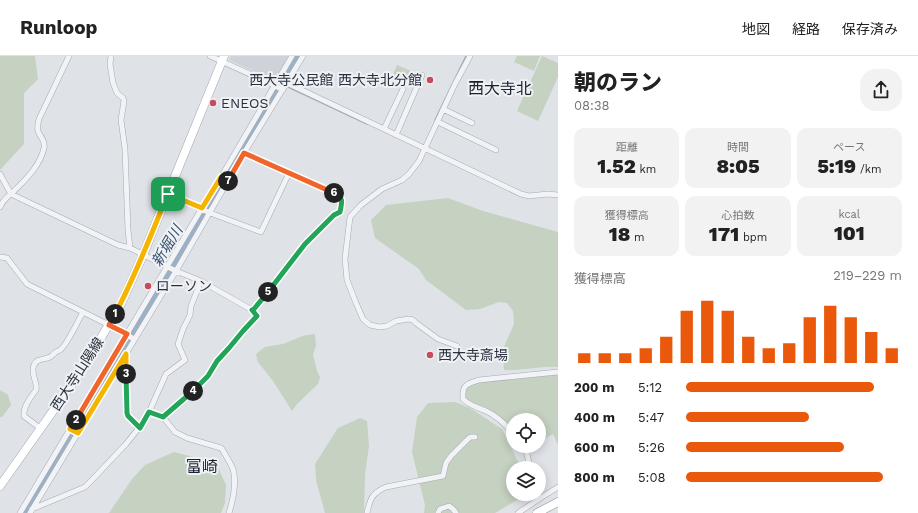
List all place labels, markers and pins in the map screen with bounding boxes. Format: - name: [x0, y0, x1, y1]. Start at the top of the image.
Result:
- place label: 西大寺公民館 西大寺北分館: [249, 72, 422, 88]
- marker: 西大寺公民館 西大寺北分館: [425, 75, 435, 85]
- place label: ENEOS: [221, 95, 268, 111]
- marker: ENEOS: [208, 98, 218, 108]
- pin: 7: [218, 171, 238, 191]
- pin: [151, 177, 185, 211]
- pin: 6: [324, 183, 344, 203]
- place label: ローソン: [156, 278, 212, 294]
- marker: ローソン: [143, 281, 153, 291]
- pin: 5: [258, 282, 278, 302]
- pin: 1: [105, 304, 125, 324]
- place label: 西大寺斎場: [438, 347, 508, 363]
- marker: 西大寺斎場: [425, 350, 435, 360]
- pin: 3: [116, 364, 136, 384]
- pin: 4: [183, 381, 203, 401]
- pin: 2: [66, 410, 86, 430]

